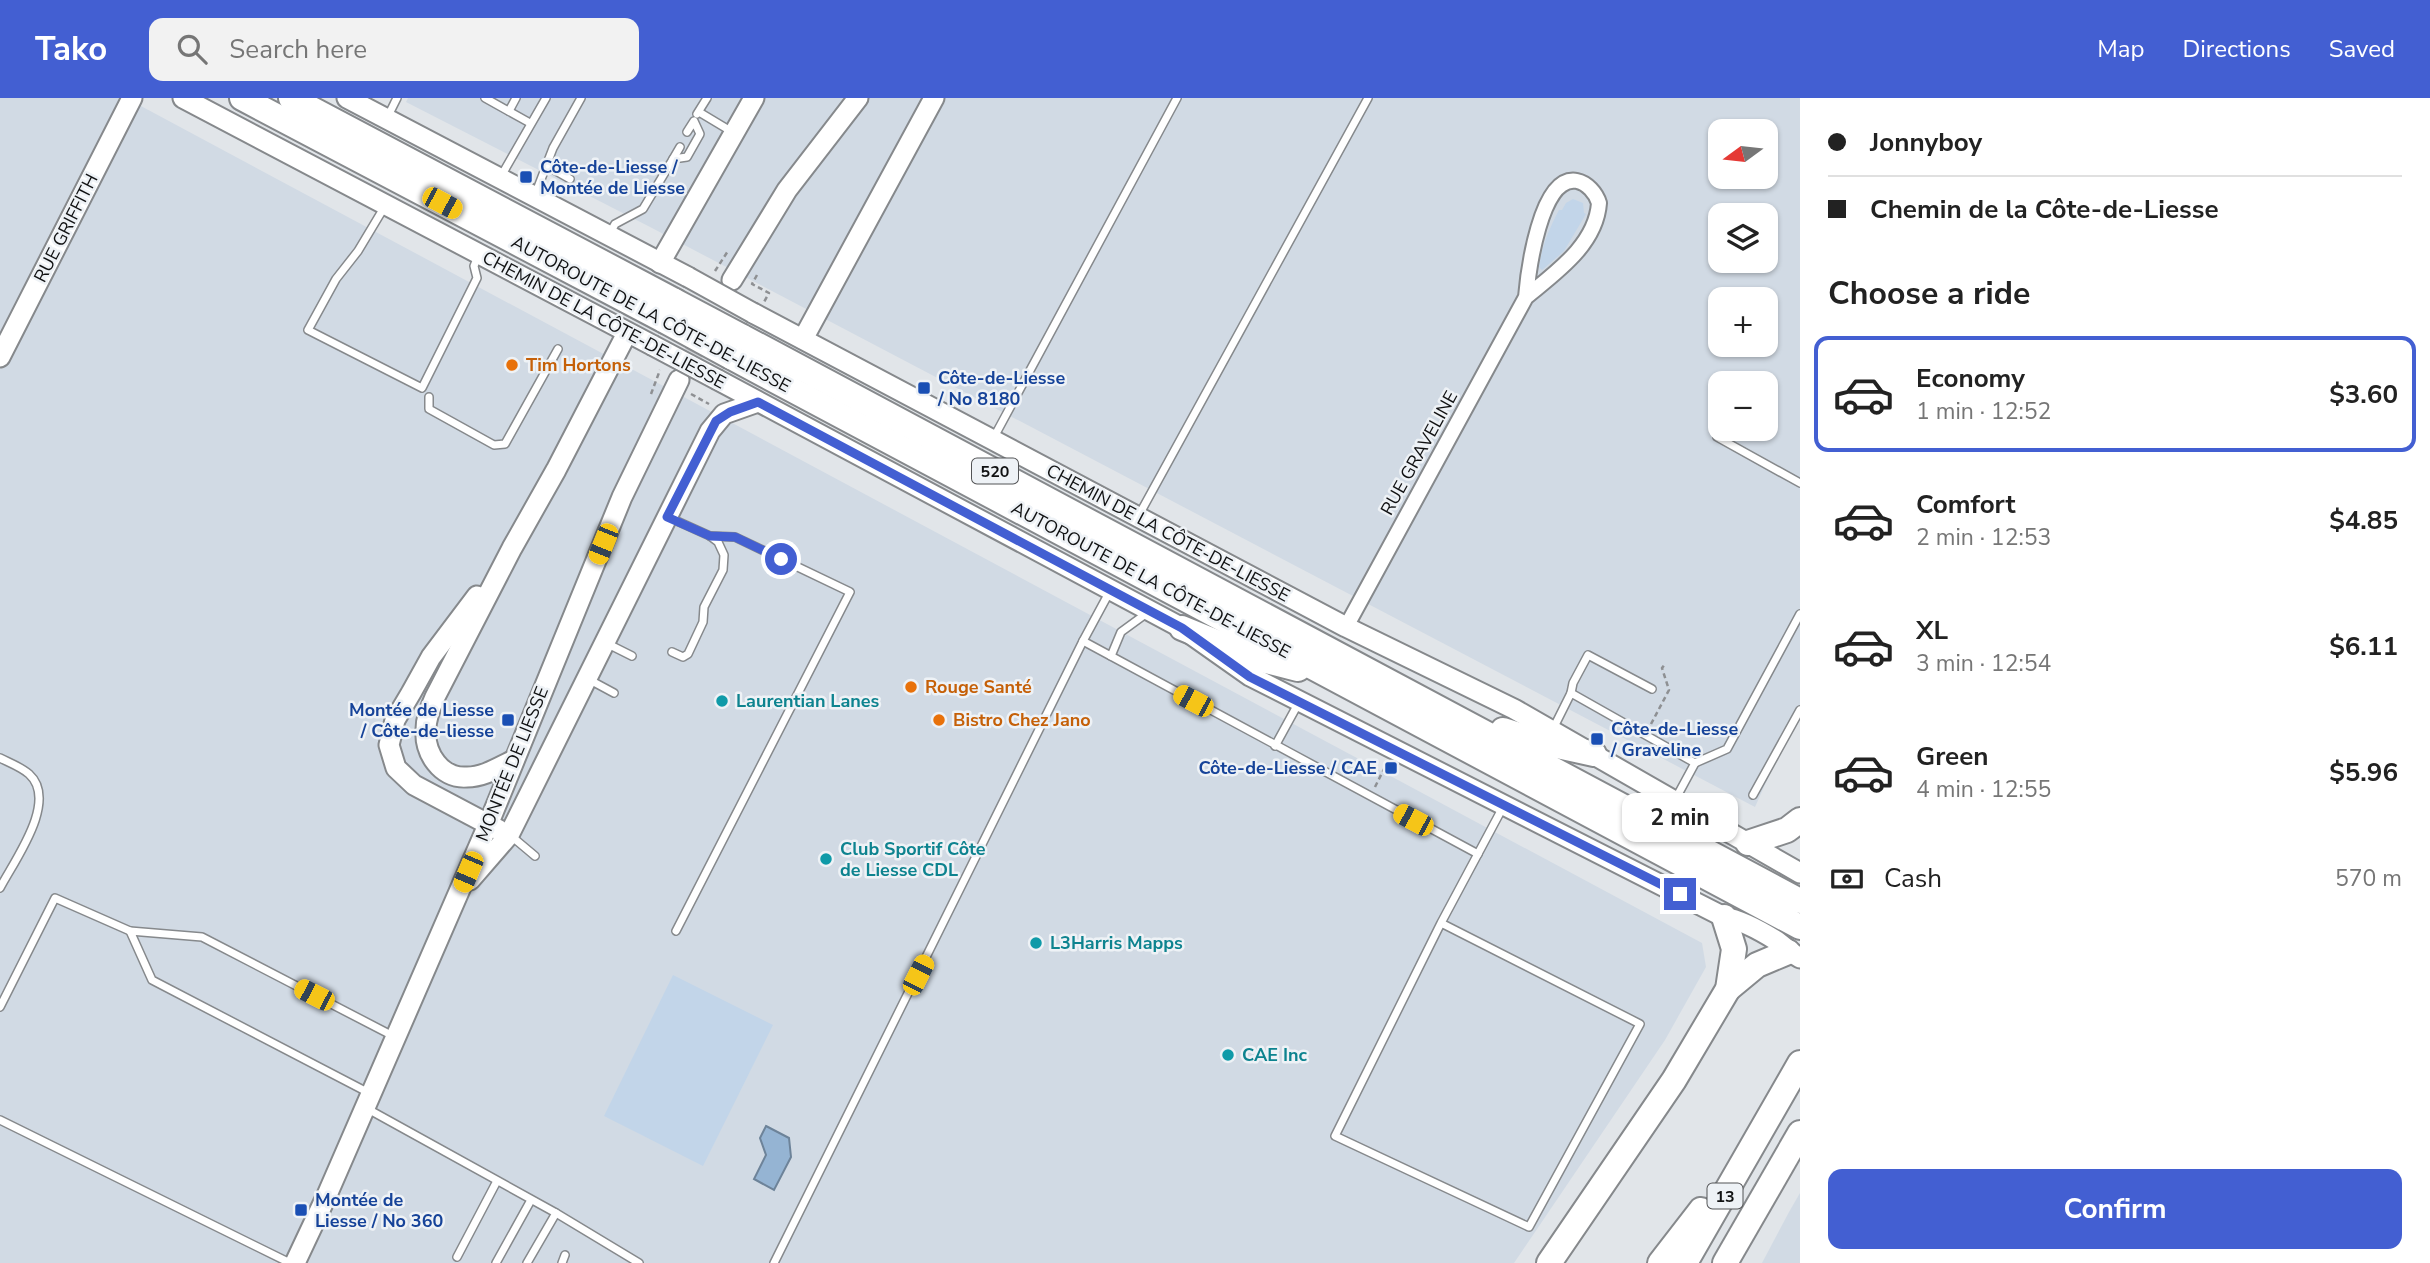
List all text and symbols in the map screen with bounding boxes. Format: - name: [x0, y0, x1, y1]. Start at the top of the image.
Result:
- search box: [149, 18, 639, 81]
- text: Tako: [35, 27, 107, 72]
- icon: search: [173, 30, 211, 68]
- text: Search here: [229, 32, 367, 67]
- text: Map: [2097, 33, 2144, 65]
- text: Directions: [2182, 33, 2291, 65]
- text: Saved: [2329, 33, 2395, 65]
- north arrow: [1708, 119, 1778, 189]
- map controls: [1708, 119, 1778, 441]
- text: Jonnyboy: [1870, 125, 1982, 160]
- place label: Côte-de-Liesse / Montée de Liesse: [540, 155, 685, 200]
- marker: Côte-de-Liesse / Montée de Liesse: [518, 169, 534, 185]
- street label: RUE GRIFFITH: [28, 170, 104, 286]
- car: [419, 184, 466, 222]
- text: Chemin de la Côte-de-Liesse: [1870, 192, 2219, 227]
- button: layers: [1708, 203, 1778, 273]
- street label: AUTOROUTE DE LA CÔTE-DE-LIESSE: [507, 230, 795, 398]
- street label: CHEMIN DE LA CÔTE-DE-LIESSE: [478, 245, 730, 395]
- text: Choose a ride: [1828, 272, 2030, 315]
- button: +: [1708, 287, 1778, 357]
- place label: Tim Hortons: [526, 353, 631, 377]
- marker: Tim Hortons: [504, 357, 520, 373]
- text: Economy: [1916, 361, 2025, 396]
- icon: car: [1832, 363, 1895, 426]
- place label: Côte-de-Liesse / No 8180: [937, 366, 1065, 411]
- button: −: [1708, 371, 1778, 441]
- text: $3.60: [2329, 377, 2398, 412]
- marker: Côte-de-Liesse / No 8180: [916, 380, 932, 396]
- street label: RUE GRAVELINE: [1375, 387, 1463, 519]
- text: 1 min · 12:52: [1916, 396, 2051, 427]
- road number: 520: [972, 458, 1018, 484]
- street label: CHEMIN DE LA CÔTE-DE-LIESSE: [1042, 458, 1294, 608]
- text: Comfort: [1916, 487, 2016, 522]
- icon: car: [1832, 489, 1895, 552]
- street label: AUTOROUTE DE LA CÔTE-DE-LIESSE: [1007, 496, 1295, 664]
- text: $4.85: [2329, 503, 2398, 538]
- car: [586, 521, 621, 567]
- text: 2 min · 12:53: [1916, 522, 2051, 553]
- route start: [765, 543, 797, 575]
- text: XL: [1916, 613, 1948, 648]
- icon: car: [1832, 615, 1895, 678]
- text: $6.11: [2329, 629, 2398, 664]
- text: 3 min · 12:54: [1916, 648, 2051, 679]
- place label: Rouge Santé: [925, 675, 1032, 699]
- marker: Rouge Santé: [903, 679, 919, 695]
- car: [1170, 682, 1217, 720]
- street label: MONTÉE DE LIESSE: [470, 683, 554, 845]
- place label: Laurentian Lanes: [736, 689, 880, 713]
- marker: Laurentian Lanes: [714, 693, 730, 709]
- place label: Montée de Liesse / Côte-de-liesse: [349, 698, 494, 743]
- place label: Bistro Chez Jano: [953, 708, 1091, 732]
- marker: Montée de Liesse / Côte-de-liesse: [500, 712, 516, 728]
- marker: Bistro Chez Jano: [931, 712, 947, 728]
- place label: Côte-de-Liesse / Graveline: [1610, 717, 1738, 762]
- marker: Côte-de-Liesse / Graveline: [1589, 731, 1605, 747]
- text: Green: [1916, 739, 1989, 774]
- icon: car: [1832, 741, 1895, 804]
- text: $5.96: [2329, 755, 2398, 790]
- place label: Côte-de-Liesse / CAE: [1198, 756, 1377, 780]
- marker: Côte-de-Liesse / CAE: [1383, 760, 1399, 776]
- text: 4 min · 12:55: [1916, 774, 2051, 805]
- callout: 2 min: [1622, 792, 1738, 842]
- car: [1390, 801, 1437, 839]
- text: 2 min: [1650, 802, 1710, 833]
- place label: Club Sportif Côte de Liesse CDL: [840, 837, 986, 882]
- car: [451, 849, 486, 895]
- marker: Club Sportif Côte de Liesse CDL: [818, 851, 834, 867]
- icon: cash: [1828, 860, 1866, 898]
- text: Cash: [1884, 861, 1942, 896]
- text: 570 m: [2335, 863, 2402, 894]
- route end: [1664, 878, 1696, 910]
- place label: L3Harris Mapps: [1050, 931, 1183, 955]
- marker: L3Harris Mapps: [1028, 935, 1044, 951]
- car: [900, 952, 937, 998]
- car: [291, 976, 338, 1014]
- place label: CAE Inc: [1242, 1043, 1308, 1067]
- marker: CAE Inc: [1220, 1047, 1236, 1063]
- button: Confirm: [1828, 1169, 2402, 1249]
- road number: 13: [1708, 1184, 1742, 1208]
- place label: Montée de Liesse / No 360: [315, 1188, 443, 1233]
- marker: Montée de Liesse / No 360: [293, 1202, 309, 1218]

